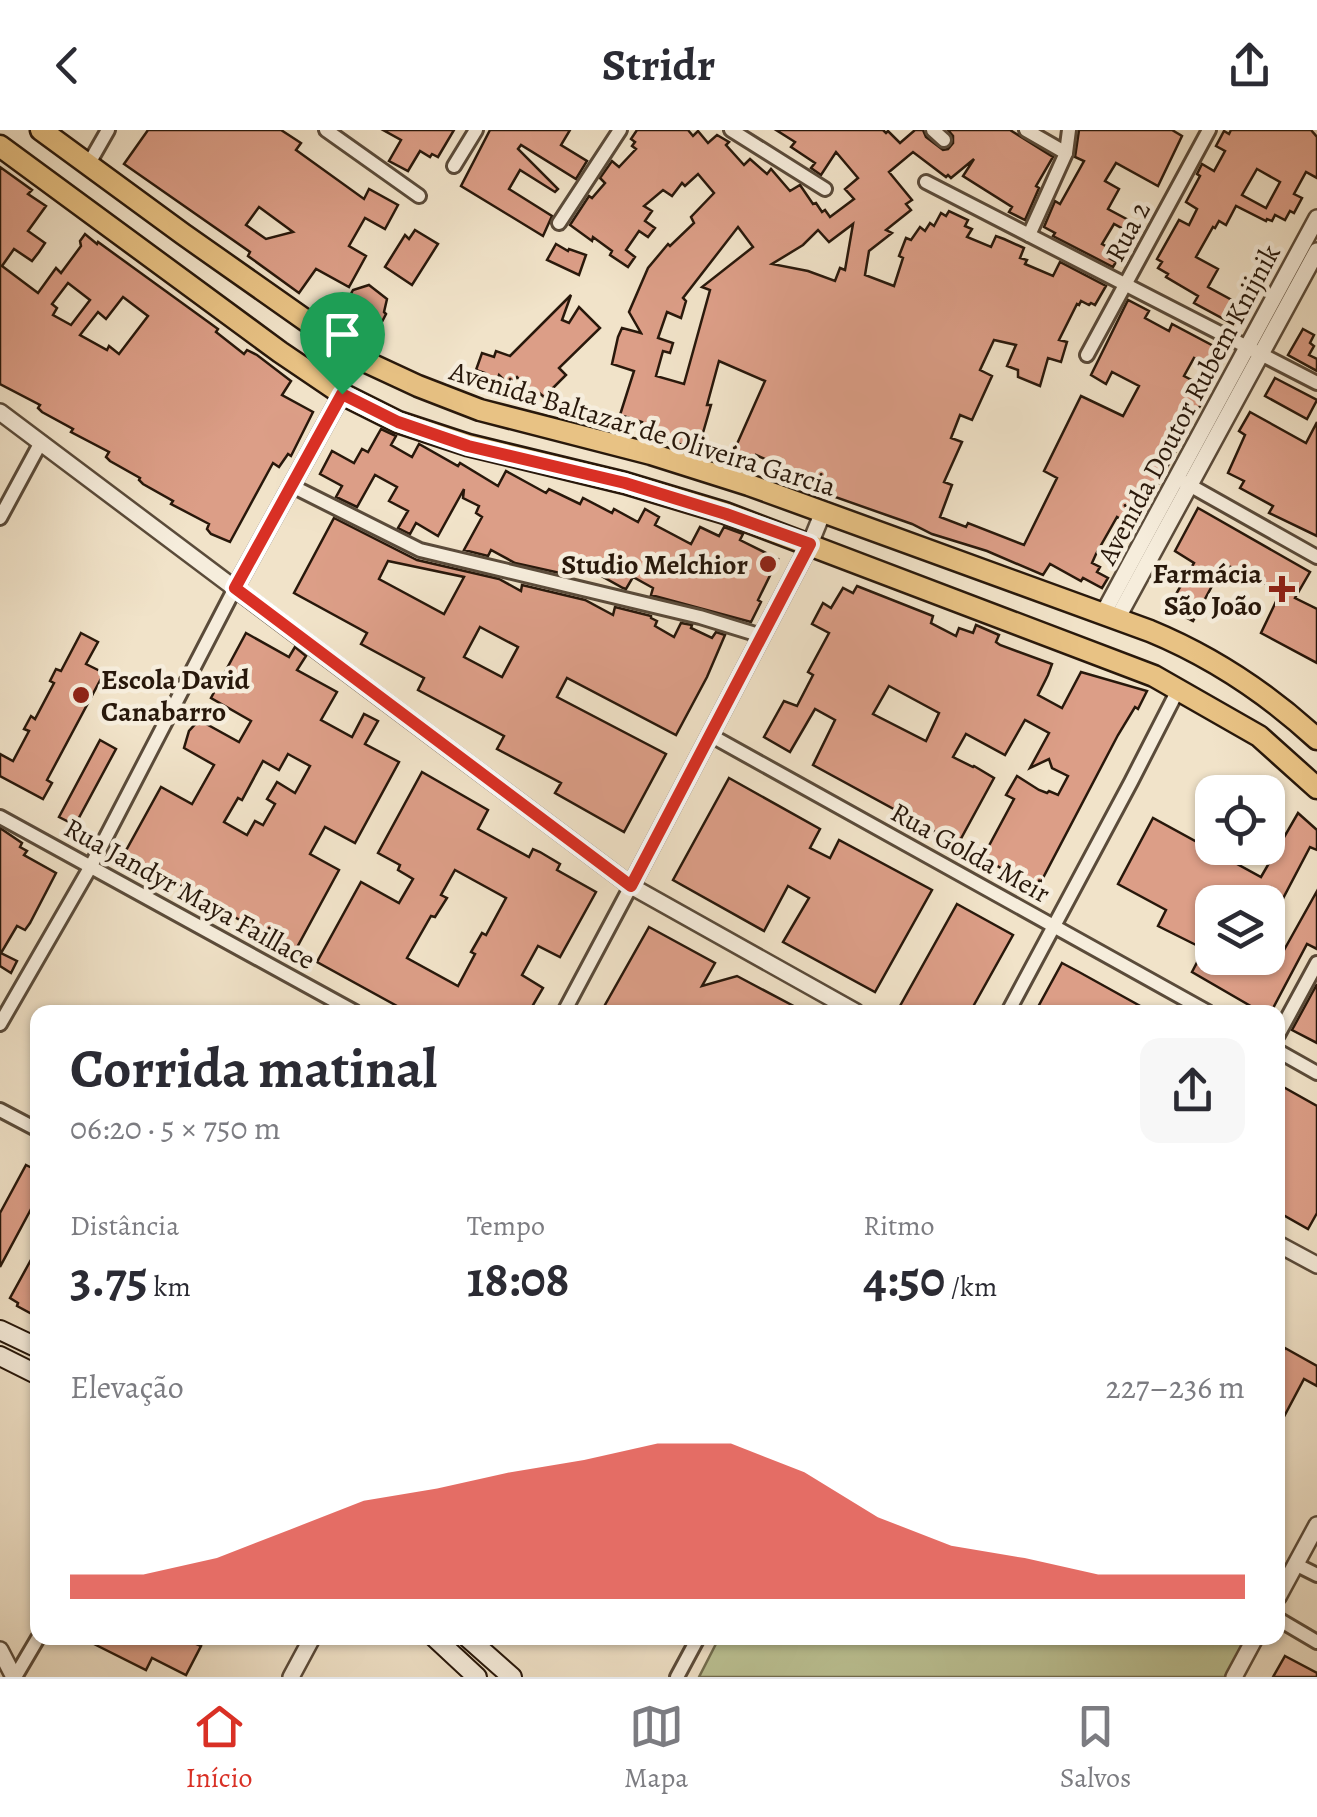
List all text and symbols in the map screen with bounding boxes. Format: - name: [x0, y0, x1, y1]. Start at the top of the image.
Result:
- text: Stridr: [602, 34, 715, 96]
- icon: back: [40, 38, 95, 93]
- icon: share: [1222, 38, 1277, 93]
- street label: Rua 2: [1096, 195, 1160, 268]
- street label: Avenida Doutor Rubem Knijnik: [1088, 238, 1290, 572]
- pin: [300, 292, 385, 395]
- icon: arrive: [315, 307, 370, 362]
- street label: Avenida Baltazar de Oliveira Garcia: [444, 352, 840, 506]
- place label: Studio Melchior: [561, 546, 748, 584]
- marker: Studio Melchior: [757, 553, 779, 575]
- place label: Farmácia São João: [1153, 555, 1262, 625]
- marker: Farmácia São João: [1271, 578, 1293, 600]
- place label: Escola David Canabarro: [101, 661, 251, 731]
- marker: Escola David Canabarro: [70, 684, 92, 706]
- map controls: [1195, 775, 1285, 975]
- button: locate: [1195, 775, 1285, 865]
- street label: Rua Golda Meir: [884, 793, 1057, 912]
- street label: Rua Jandyr Maya Faillace: [57, 809, 322, 979]
- button: layers: [1195, 885, 1285, 975]
- text: Corrida matinal: [70, 1031, 437, 1106]
- button: share: [1140, 1038, 1245, 1143]
- text: 06:20 · 5 × 750 m: [70, 1106, 281, 1150]
- text: Distância: [70, 1207, 179, 1245]
- text: Tempo: [467, 1207, 545, 1245]
- text: Ritmo: [863, 1207, 935, 1245]
- text: 3.75: [70, 1245, 148, 1313]
- text: 18:08: [467, 1245, 570, 1313]
- text: 4:50: [863, 1245, 945, 1313]
- text: km: [148, 1268, 191, 1306]
- text: /km: [945, 1268, 997, 1306]
- text: Elevação: [70, 1365, 184, 1409]
- text: 227–236 m: [1105, 1365, 1245, 1409]
- tab: Início: [186, 1699, 253, 1797]
- tab: Mapa: [624, 1699, 688, 1797]
- tab: Salvos: [1060, 1699, 1131, 1797]

